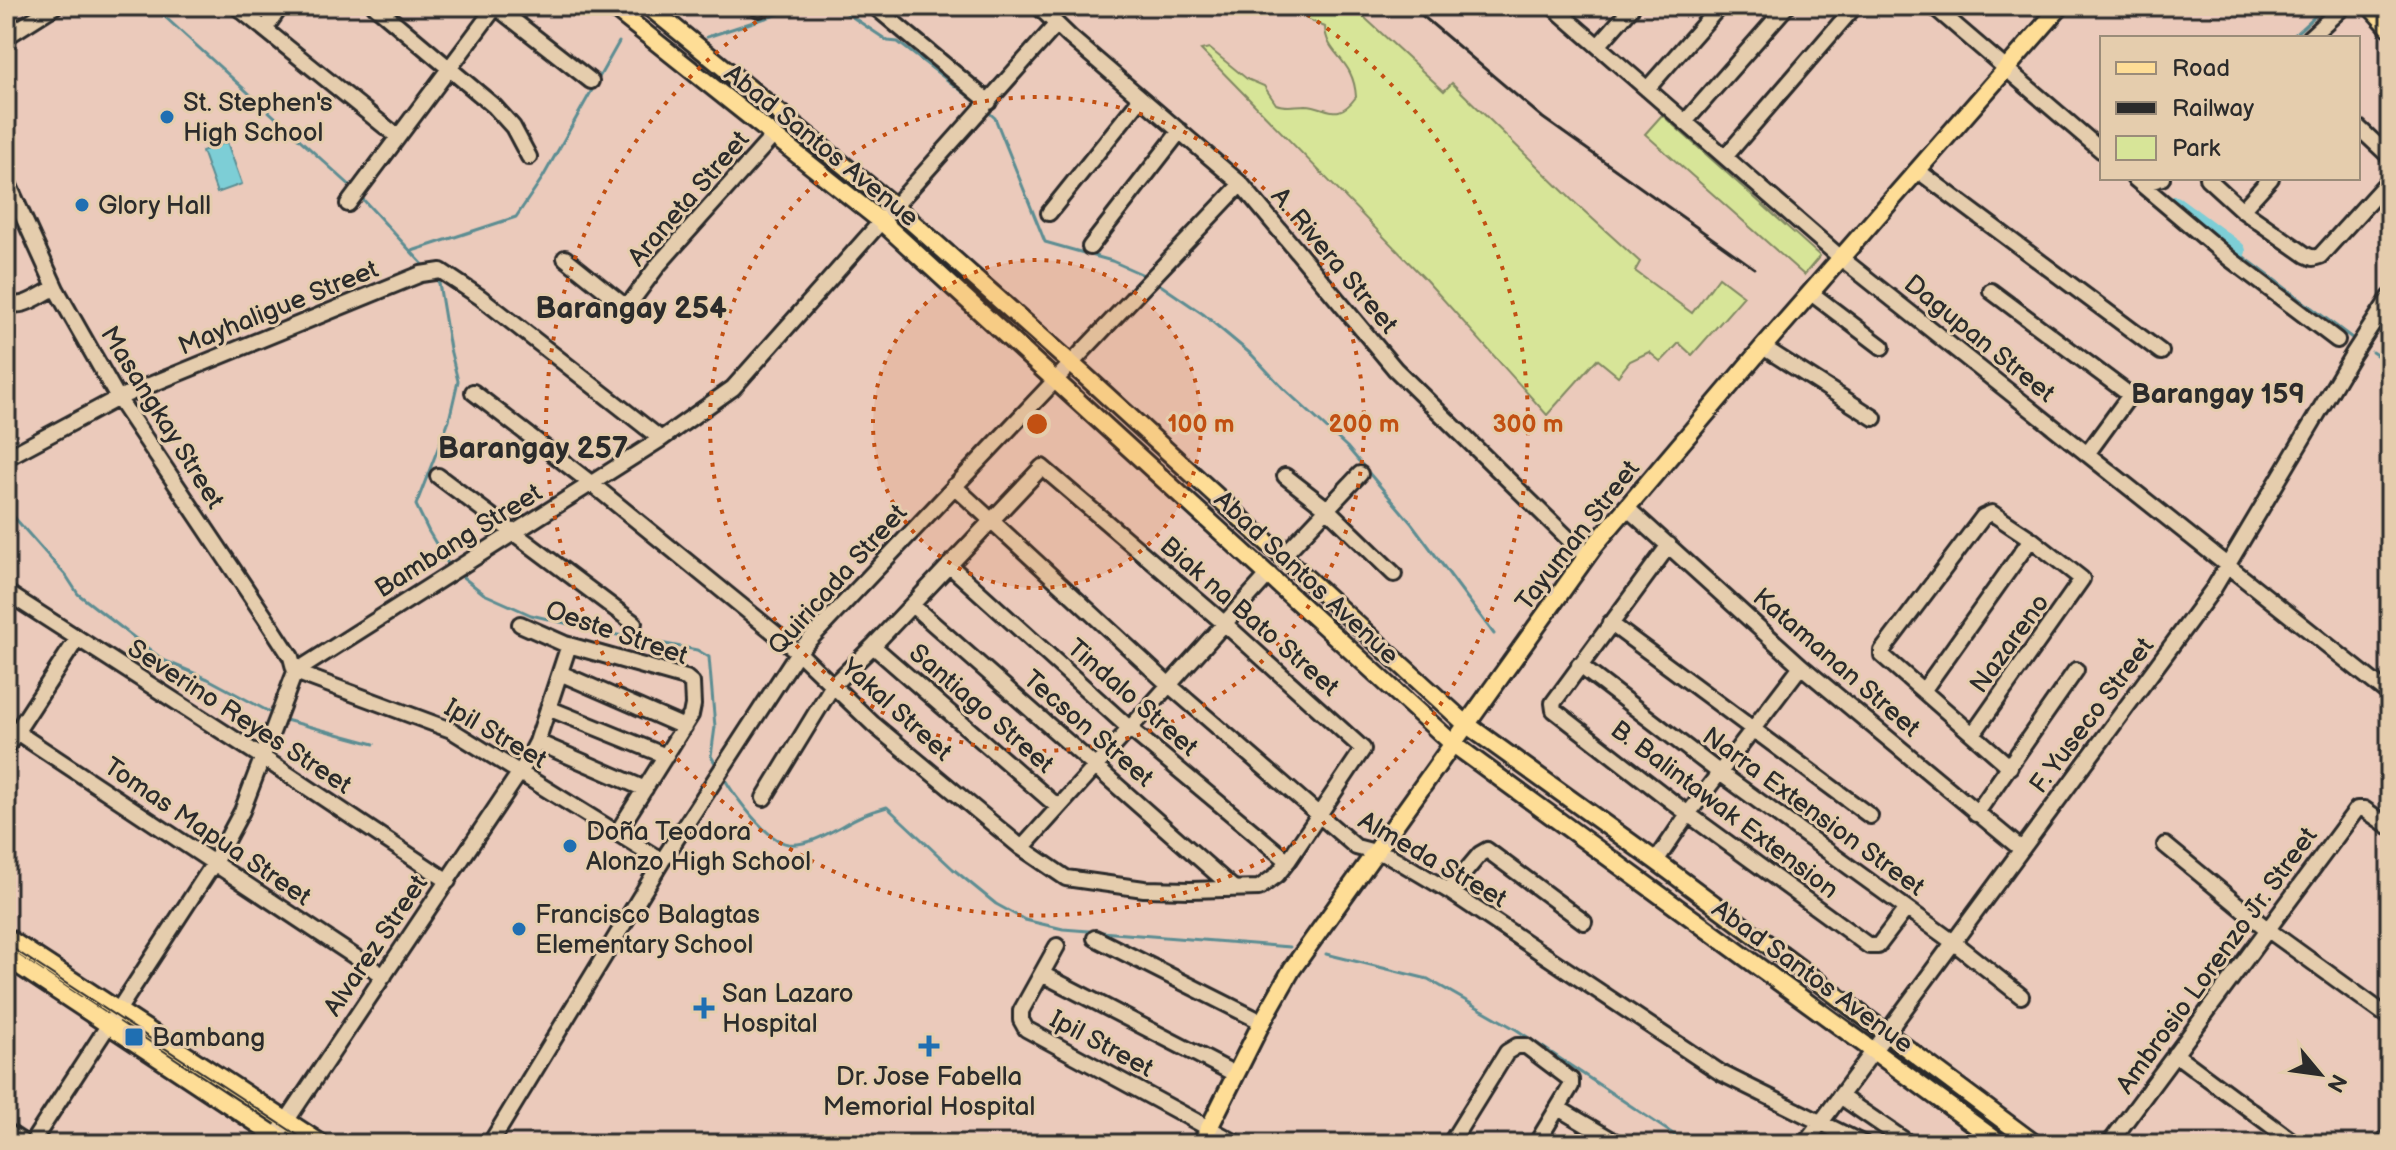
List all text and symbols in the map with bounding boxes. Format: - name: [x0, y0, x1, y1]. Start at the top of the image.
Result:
- legend: [2100, 36, 2360, 180]
- text: Road: [2172, 54, 2230, 83]
- street label: Abad Santos Avenue: [718, 58, 924, 234]
- place label: St. Stephen's High School: [183, 88, 333, 149]
- text: Railway: [2172, 94, 2254, 123]
- marker: St. Stephen's High School: [158, 108, 176, 126]
- street label: Araneta Street: [622, 125, 756, 273]
- text: Park: [2172, 134, 2220, 163]
- street label: A. Rivera Street: [1264, 182, 1404, 340]
- place label: Glory Hall: [98, 191, 211, 222]
- marker: Glory Hall: [73, 196, 91, 214]
- street label: Mayhaligue Street: [174, 254, 383, 363]
- street label: Dagupan Street: [1897, 269, 2061, 409]
- district label: Barangay 254: [535, 291, 727, 327]
- street label: Masangkay Street: [93, 321, 230, 515]
- district label: Barangay 159: [2131, 378, 2305, 411]
- centre of rings: [1023, 410, 1051, 438]
- text: 100 m: [1168, 410, 1234, 439]
- text: 200 m: [1329, 410, 1399, 439]
- text: 300 m: [1493, 410, 1563, 439]
- district label: Barangay 257: [438, 431, 628, 467]
- street label: Tayuman Street: [1510, 454, 1647, 617]
- street label: Bambang Street: [370, 477, 548, 605]
- street label: Abad Santos Avenue: [1207, 485, 1405, 672]
- street label: Quiricada Street: [762, 498, 914, 662]
- street label: Biak na Bato Street: [1153, 531, 1345, 703]
- street label: Katamanan Street: [1746, 582, 1926, 744]
- street label: Nazareno: [1964, 588, 2057, 699]
- street label: Oeste Street: [541, 595, 692, 672]
- street label: F. Yuseco Street: [2024, 632, 2161, 800]
- street label: Severino Reyes Street: [121, 633, 357, 801]
- street label: Tindalo Street: [1060, 633, 1204, 763]
- street label: Santiago Street: [902, 638, 1060, 780]
- street label: Yakal Street: [833, 652, 958, 768]
- street label: Tecson Street: [1017, 664, 1159, 794]
- street label: Ipil Street: [439, 693, 552, 776]
- street label: B. Balintawak Extension: [1604, 715, 1844, 906]
- street label: Narra Extension Street: [1696, 721, 1930, 903]
- street label: Tomas Mapua Street: [98, 751, 317, 913]
- street label: Almeda Street: [1353, 805, 1512, 915]
- place label: Doña Teodora Alonzo High School: [586, 817, 811, 878]
- street label: Ambrosio Lorenzo Jr. Street: [2110, 822, 2324, 1100]
- marker: Doña Teodora Alonzo High School: [561, 837, 579, 855]
- street label: Alvarez Street: [318, 870, 435, 1022]
- street label: Abad Santos Avenue: [1706, 894, 1919, 1061]
- place label: Francisco Balagtas Elementary School: [535, 900, 760, 961]
- marker: Francisco Balagtas Elementary School: [510, 920, 528, 938]
- place label: San Lazaro Hospital: [722, 979, 853, 1040]
- marker: San Lazaro Hospital: [693, 997, 715, 1019]
- street label: Ipil Street: [1044, 1004, 1158, 1085]
- place label: Bambang: [152, 1023, 265, 1054]
- marker: Bambang: [123, 1026, 145, 1048]
- north arrow: [2280, 1034, 2360, 1114]
- marker: Dr. Jose Fabella Memorial Hospital: [918, 1035, 940, 1057]
- place label: Dr. Jose Fabella Memorial Hospital: [823, 1062, 1035, 1123]
- text: N: [2320, 1069, 2352, 1097]

